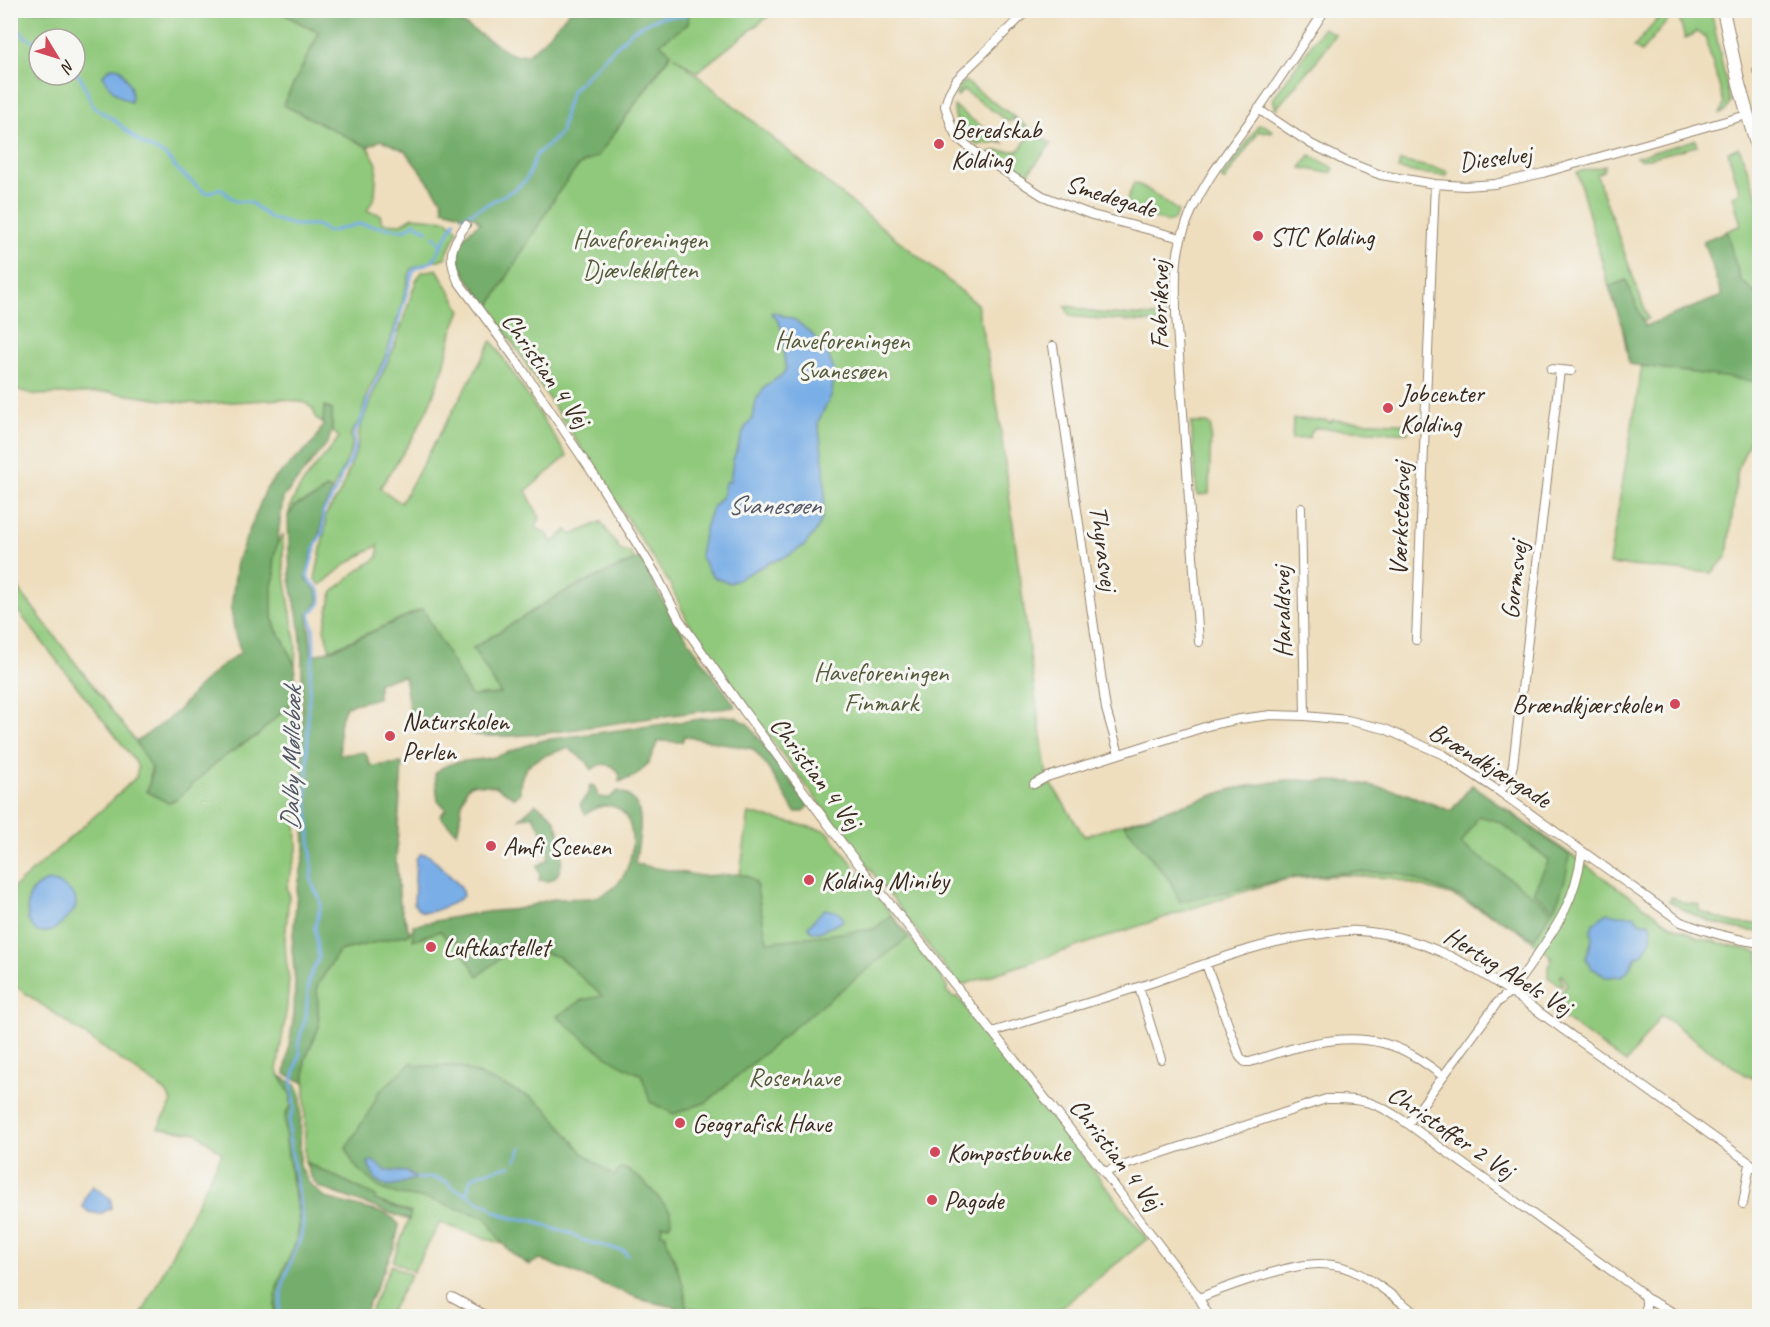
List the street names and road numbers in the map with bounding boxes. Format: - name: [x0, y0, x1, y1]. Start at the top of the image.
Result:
- street label: Dieselvej: [1457, 137, 1536, 179]
- street label: Smedegade: [1062, 167, 1163, 226]
- street label: Fabriksvej: [1143, 258, 1176, 349]
- street label: Christian 4 Vej: [494, 306, 599, 436]
- street label: Værkstedsvej: [1382, 458, 1419, 576]
- street label: Thyrasvej: [1082, 503, 1127, 595]
- street label: Gormsvej: [1493, 535, 1536, 621]
- street label: Haraldsvej: [1265, 563, 1299, 658]
- street label: Christian 4 Vej: [763, 710, 871, 838]
- street label: Brændkjærgade: [1423, 714, 1559, 816]
- street label: Hertug Abels Vej: [1438, 919, 1580, 1025]
- street label: Christoffer 2 Vej: [1381, 1077, 1523, 1188]
- street label: Christian 4 Vej: [1062, 1091, 1172, 1219]

